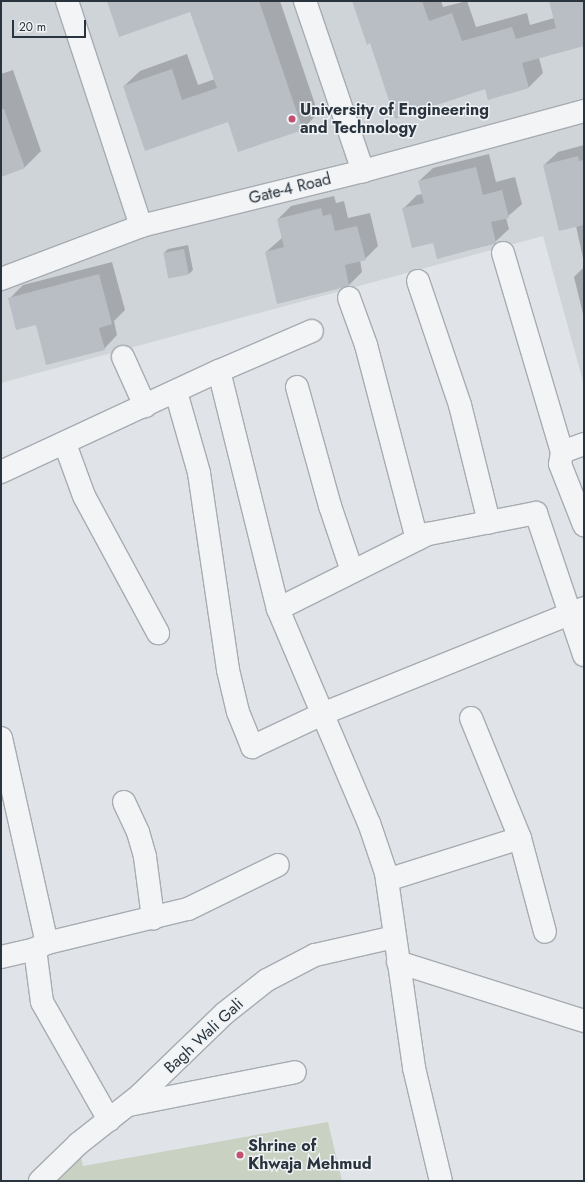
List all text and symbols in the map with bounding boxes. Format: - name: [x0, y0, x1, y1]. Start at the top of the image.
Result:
- scale bar: [14, 12, 88, 38]
- text: 20 m: [19, 18, 46, 36]
- place label: University of Engineering and Technology: [300, 100, 489, 138]
- marker: University of Engineering and Technology: [287, 114, 297, 124]
- street label: Gate-4 Road: [247, 170, 333, 208]
- street label: Bagh Wali Gali: [160, 994, 248, 1078]
- place label: Shrine of Khwaja Mehmud: [248, 1136, 372, 1174]
- marker: Shrine of Khwaja Mehmud: [235, 1150, 245, 1160]

